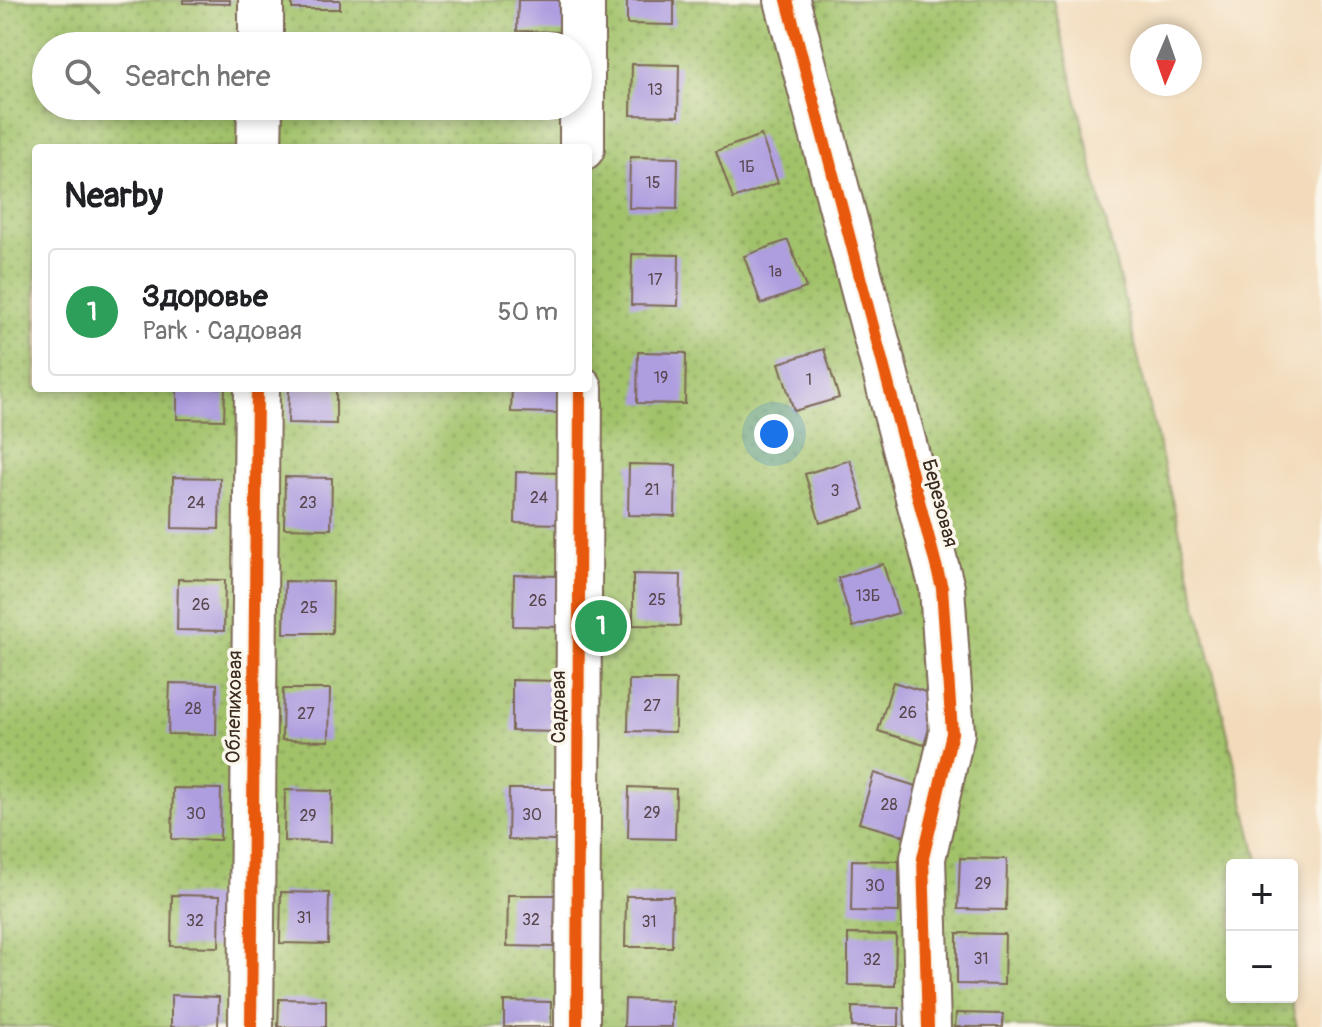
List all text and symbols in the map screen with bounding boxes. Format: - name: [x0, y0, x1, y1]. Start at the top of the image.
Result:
- north arrow: [1130, 24, 1202, 96]
- search box: [32, 32, 592, 120]
- icon: search: [60, 54, 104, 98]
- text: Search here: [124, 58, 271, 95]
- house number: 13: [647, 80, 663, 100]
- house number: 1Б: [739, 157, 755, 177]
- house number: 15: [646, 173, 660, 193]
- text: Nearby: [64, 175, 163, 218]
- house number: 1а: [768, 262, 782, 282]
- house number: 17: [648, 270, 663, 290]
- text: Здоровье: [142, 278, 268, 315]
- text: 1: [87, 296, 97, 328]
- text: 50 m: [497, 296, 558, 328]
- text: Park · Садовая: [142, 315, 302, 347]
- house number: 19: [654, 368, 668, 388]
- house number: 1: [806, 370, 812, 390]
- your location: [754, 414, 794, 454]
- street label: Березовая: [916, 456, 964, 550]
- house number: 21: [644, 480, 660, 500]
- house number: 3: [831, 481, 840, 501]
- house number: 24: [530, 488, 548, 508]
- house number: 24: [187, 493, 205, 513]
- house number: 23: [299, 493, 317, 513]
- house number: 13Б: [856, 586, 880, 606]
- house number: 25: [648, 590, 666, 610]
- house number: 26: [529, 591, 547, 611]
- house number: 26: [192, 595, 210, 615]
- pin: 1: [575, 596, 627, 656]
- house number: 25: [300, 598, 318, 618]
- street label: Облепиховая: [221, 650, 247, 764]
- street label: Садовая: [546, 671, 571, 743]
- house number: 27: [643, 696, 661, 716]
- house number: 28: [184, 699, 202, 719]
- house number: 26: [899, 703, 917, 723]
- house number: 27: [297, 704, 315, 724]
- house number: 28: [880, 795, 898, 815]
- house number: 29: [643, 803, 661, 823]
- house number: 30: [186, 804, 206, 824]
- house number: 30: [522, 805, 542, 825]
- house number: 29: [299, 806, 317, 826]
- map controls: [1226, 859, 1298, 1003]
- button: +: [1226, 859, 1298, 931]
- house number: 29: [974, 874, 992, 894]
- house number: 30: [865, 876, 885, 896]
- house number: 31: [296, 908, 312, 928]
- house number: 32: [522, 910, 540, 930]
- house number: 32: [186, 911, 204, 931]
- house number: 31: [641, 912, 657, 932]
- button: −: [1226, 931, 1298, 1003]
- house number: 31: [973, 949, 989, 969]
- house number: 32: [863, 950, 881, 970]

